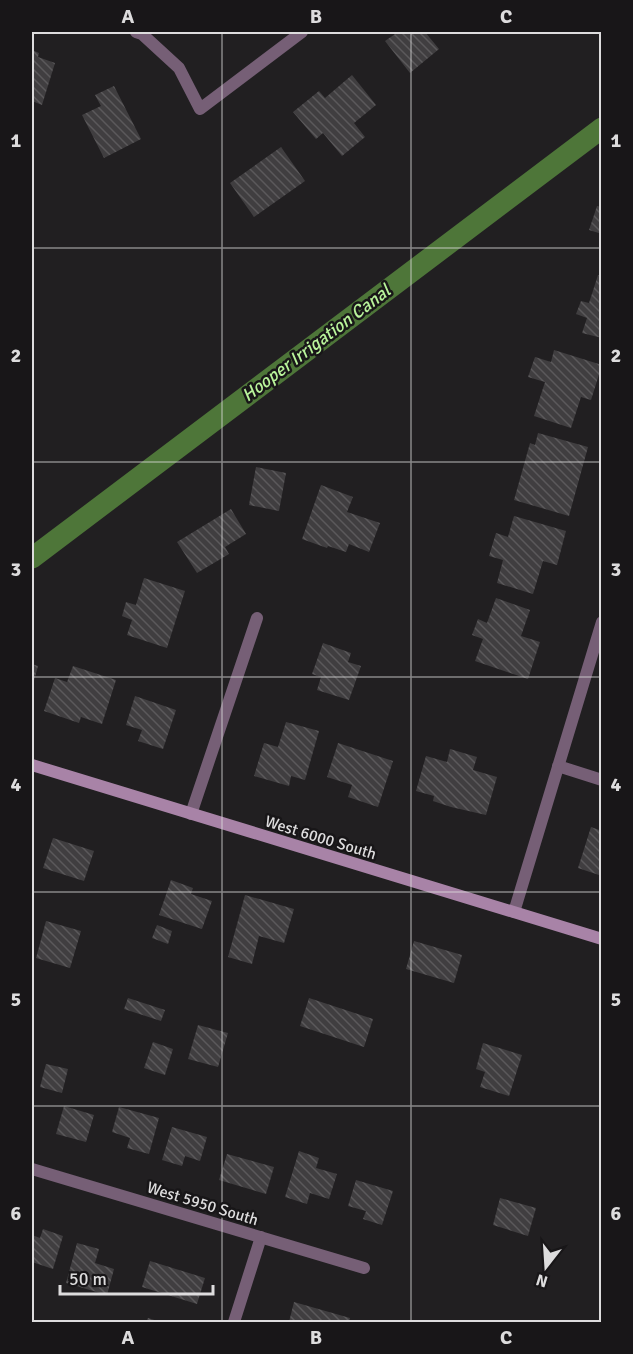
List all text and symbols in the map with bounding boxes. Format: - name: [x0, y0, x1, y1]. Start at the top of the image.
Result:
- text: A: [122, 4, 135, 29]
- text: B: [310, 4, 322, 29]
- text: C: [500, 4, 512, 29]
- text: 1: [11, 128, 22, 153]
- text: 1: [611, 128, 622, 153]
- water label: Hooper Irrigation Canal: [237, 279, 396, 406]
- text: 2: [11, 343, 21, 368]
- text: 2: [611, 343, 621, 368]
- text: 3: [11, 557, 21, 582]
- text: 3: [611, 557, 621, 582]
- text: 4: [11, 772, 22, 797]
- text: 4: [611, 772, 622, 797]
- street label: West 6000 South: [263, 812, 379, 864]
- text: 5: [11, 987, 21, 1012]
- text: 5: [611, 987, 621, 1012]
- street label: West 5950 South: [145, 1178, 261, 1230]
- text: 6: [11, 1201, 22, 1226]
- text: 6: [611, 1201, 622, 1226]
- north arrow: [516, 1237, 576, 1297]
- scale bar: [60, 1258, 213, 1296]
- text: 50 m: [69, 1268, 107, 1290]
- text: N: [534, 1269, 550, 1292]
- text: A: [122, 1325, 135, 1350]
- text: B: [310, 1325, 322, 1350]
- text: C: [500, 1325, 512, 1350]

